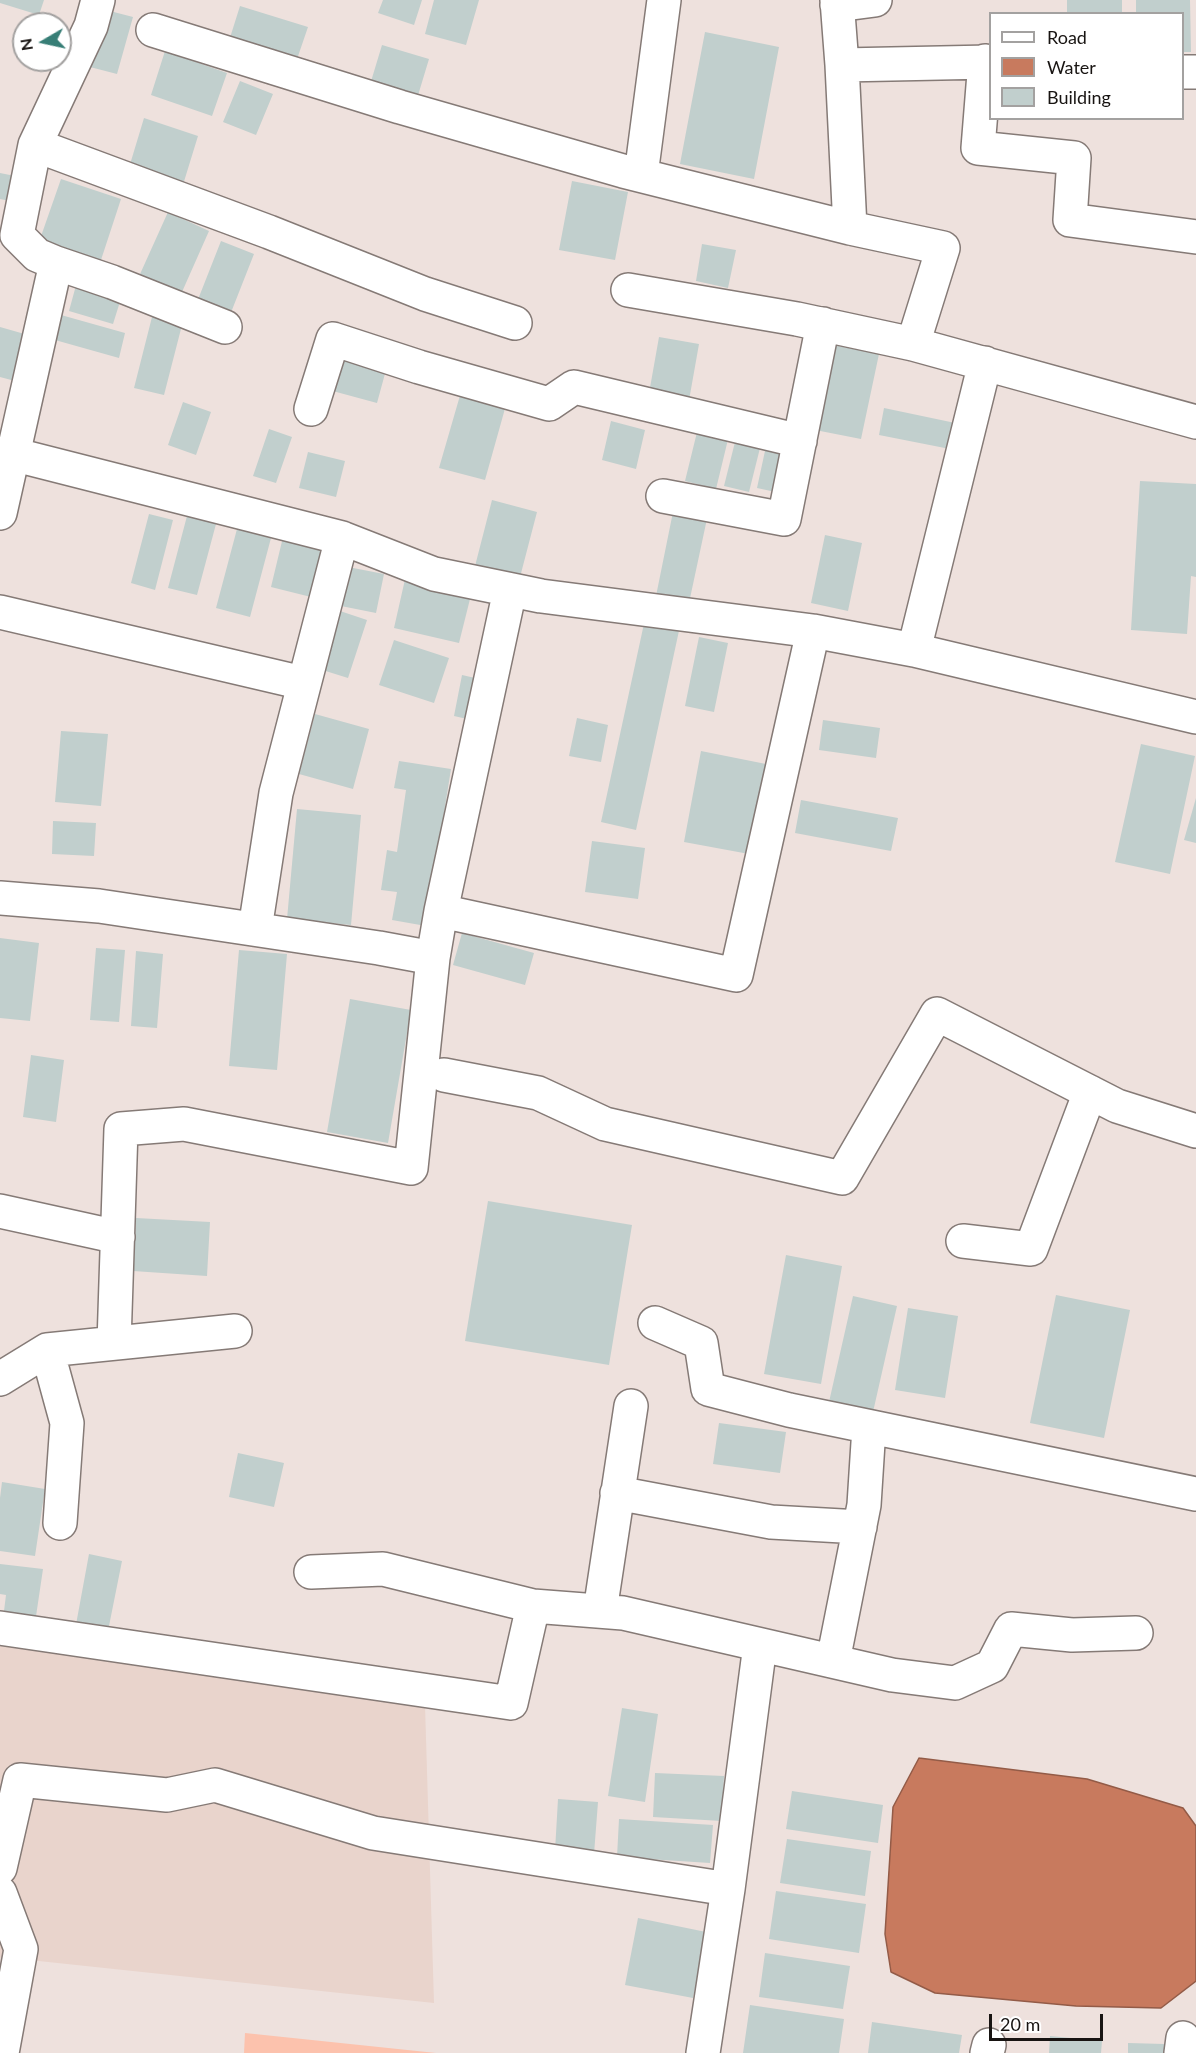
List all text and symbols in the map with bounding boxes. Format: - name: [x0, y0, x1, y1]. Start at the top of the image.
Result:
- north arrow: [12, 12, 72, 72]
- legend: [989, 12, 1184, 120]
- text: Road: [1047, 26, 1087, 48]
- text: N: [15, 37, 36, 52]
- text: Water: [1047, 56, 1096, 78]
- text: Building: [1047, 86, 1111, 108]
- scale bar: [992, 2002, 1106, 2040]
- text: 20 m: [1000, 2013, 1040, 2035]

